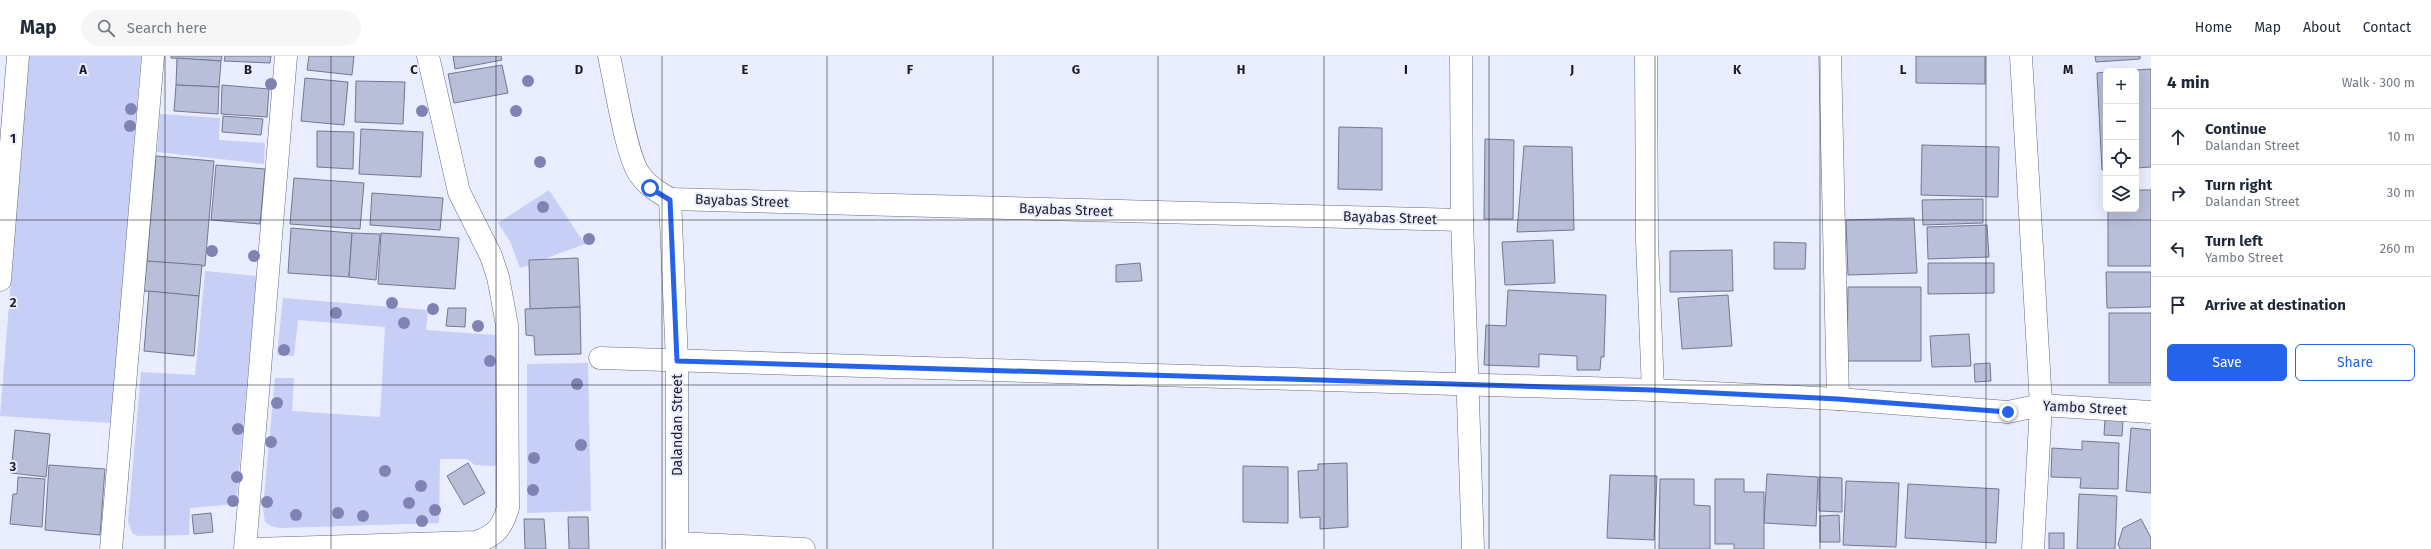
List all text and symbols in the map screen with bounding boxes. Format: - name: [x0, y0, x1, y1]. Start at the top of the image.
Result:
- search box: [81, 10, 361, 46]
- text: Map: [20, 16, 57, 39]
- icon: search: [95, 17, 117, 39]
- text: Search here: [127, 19, 207, 37]
- text: Home: [2195, 19, 2232, 36]
- text: Map: [2254, 19, 2281, 36]
- text: About: [2303, 19, 2341, 36]
- text: Contact: [2363, 19, 2411, 36]
- text: A: [78, 62, 87, 77]
- text: B: [244, 62, 252, 77]
- text: C: [410, 62, 418, 77]
- text: D: [575, 62, 584, 77]
- text: E: [742, 62, 749, 77]
- text: F: [907, 62, 914, 77]
- text: G: [1072, 62, 1080, 77]
- text: H: [1237, 62, 1245, 77]
- text: I: [1404, 62, 1408, 77]
- text: J: [1569, 62, 1574, 77]
- text: K: [1733, 62, 1742, 77]
- text: L: [1900, 62, 1907, 77]
- text: M: [2063, 62, 2073, 77]
- map controls: [2103, 68, 2139, 212]
- button: +: [2103, 68, 2139, 104]
- text: 4 min: [2167, 72, 2210, 93]
- text: Walk · 300 m: [2342, 75, 2415, 90]
- button: −: [2103, 104, 2139, 140]
- text: Continue: [2205, 120, 2266, 138]
- icon: ahead: [2167, 126, 2189, 148]
- text: 10 m: [2388, 129, 2415, 144]
- text: 1: [10, 131, 16, 146]
- text: Dalandan Street: [2205, 138, 2300, 153]
- button: locate: [2103, 140, 2139, 176]
- button: layers: [2103, 176, 2139, 212]
- text: Turn right: [2205, 176, 2272, 194]
- route start: [641, 179, 659, 197]
- icon: right: [2167, 182, 2189, 204]
- text: 30 m: [2387, 185, 2415, 200]
- street label: Bayabas Street: [695, 191, 790, 211]
- text: Dalandan Street: [2205, 194, 2300, 209]
- street label: Bayabas Street: [1019, 200, 1114, 220]
- street label: Bayabas Street: [1343, 208, 1438, 228]
- text: Turn left: [2205, 232, 2263, 250]
- icon: left: [2167, 238, 2189, 260]
- text: 260 m: [2380, 241, 2415, 256]
- text: Yambo Street: [2205, 250, 2283, 265]
- icon: arrive: [2167, 294, 2189, 316]
- text: 2: [10, 295, 17, 310]
- text: Arrive at destination: [2205, 296, 2346, 314]
- button: Save: [2167, 344, 2287, 381]
- button: Share: [2295, 344, 2415, 381]
- street label: Dalandan Street: [669, 373, 686, 476]
- street label: Yambo Street: [2042, 397, 2129, 419]
- route end: [1999, 403, 2017, 421]
- text: 3: [9, 459, 17, 474]

